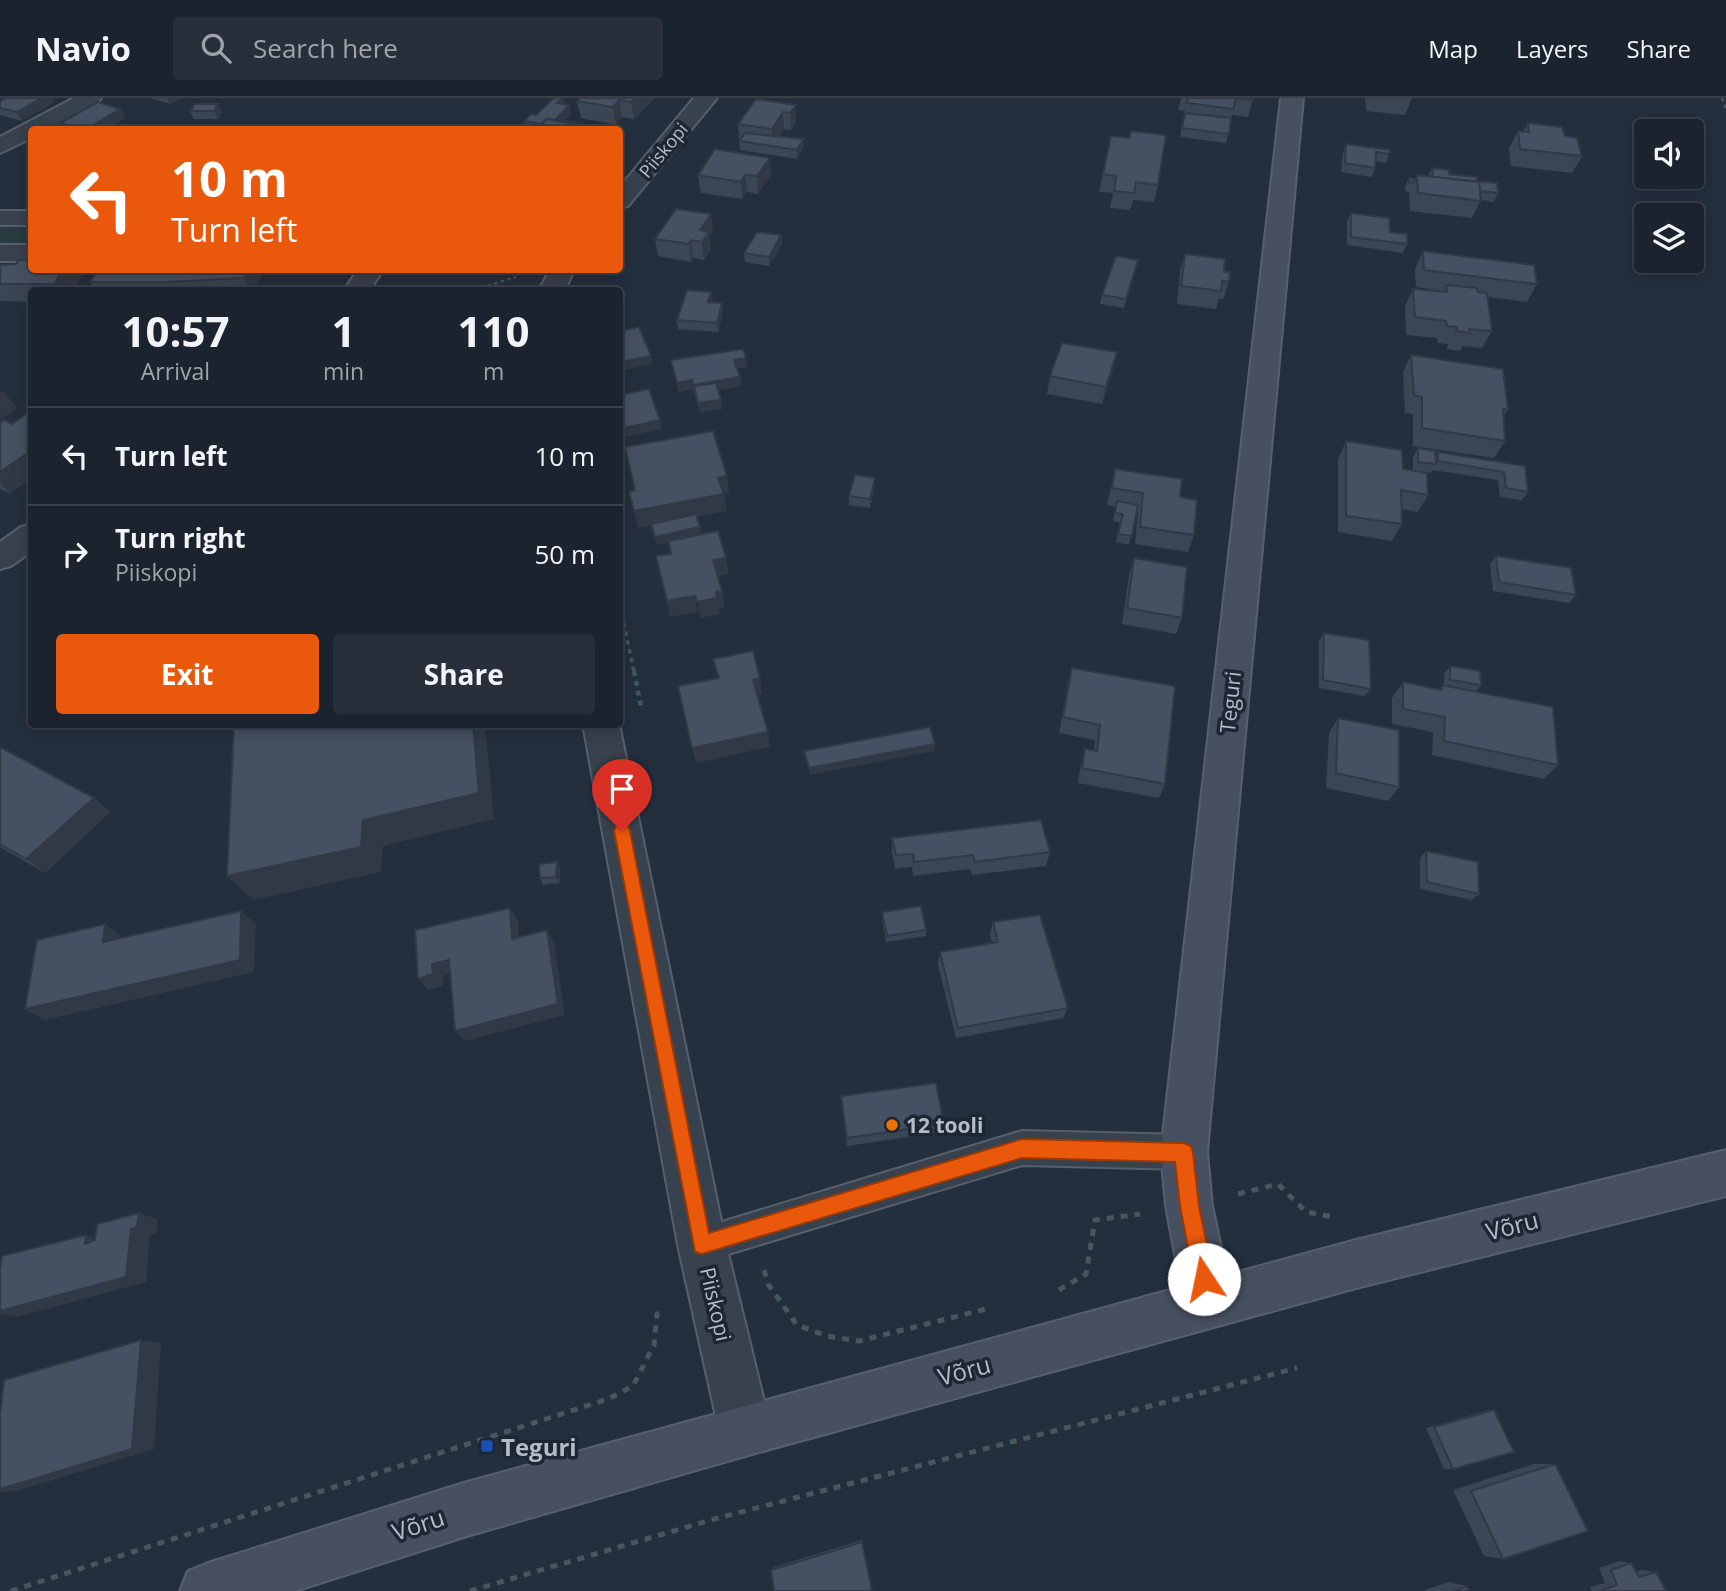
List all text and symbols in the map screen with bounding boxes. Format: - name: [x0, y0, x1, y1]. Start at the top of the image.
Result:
- search box: [173, 17, 663, 80]
- text: Navio: [35, 26, 131, 71]
- icon: search: [197, 29, 235, 67]
- text: Search here: [253, 30, 398, 66]
- text: Map: [1428, 32, 1478, 65]
- text: Layers: [1516, 32, 1589, 65]
- text: Share: [1627, 32, 1691, 65]
- street label: Piiskopi: [633, 118, 693, 182]
- map controls: [1634, 119, 1704, 273]
- button: sound: [1634, 119, 1704, 189]
- text: 10 m: [171, 145, 288, 211]
- icon: left: [56, 154, 147, 245]
- button: layers: [1634, 203, 1704, 273]
- text: Turn left: [171, 208, 297, 251]
- text: 10:57: [121, 302, 229, 359]
- text: 1: [331, 302, 356, 359]
- text: 110: [458, 302, 530, 359]
- text: Arrival: [141, 355, 210, 387]
- text: min: [323, 355, 364, 387]
- text: m: [483, 355, 504, 387]
- icon: left: [56, 437, 94, 475]
- text: Turn left: [115, 438, 227, 474]
- text: 10 m: [534, 438, 595, 474]
- text: Turn right: [115, 520, 246, 556]
- icon: right: [56, 535, 94, 573]
- text: 50 m: [534, 536, 595, 572]
- text: Piiskopi: [115, 556, 197, 588]
- button: Exit: [56, 634, 319, 714]
- button: Share: [333, 634, 595, 714]
- street label: Teguri: [1213, 670, 1247, 734]
- pin: [592, 759, 652, 831]
- icon: arrive: [603, 770, 641, 808]
- place label: 12 tooli: [906, 1111, 983, 1139]
- marker: 12 tooli: [884, 1117, 900, 1133]
- street label: Võru: [1482, 1203, 1542, 1247]
- position arrow: [1167, 1242, 1241, 1316]
- street label: Piiskopi: [694, 1264, 738, 1344]
- street label: Võru: [934, 1347, 994, 1393]
- place label: Teguri: [501, 1430, 577, 1463]
- marker: Teguri: [479, 1438, 495, 1454]
- street label: Võru: [388, 1500, 448, 1548]

